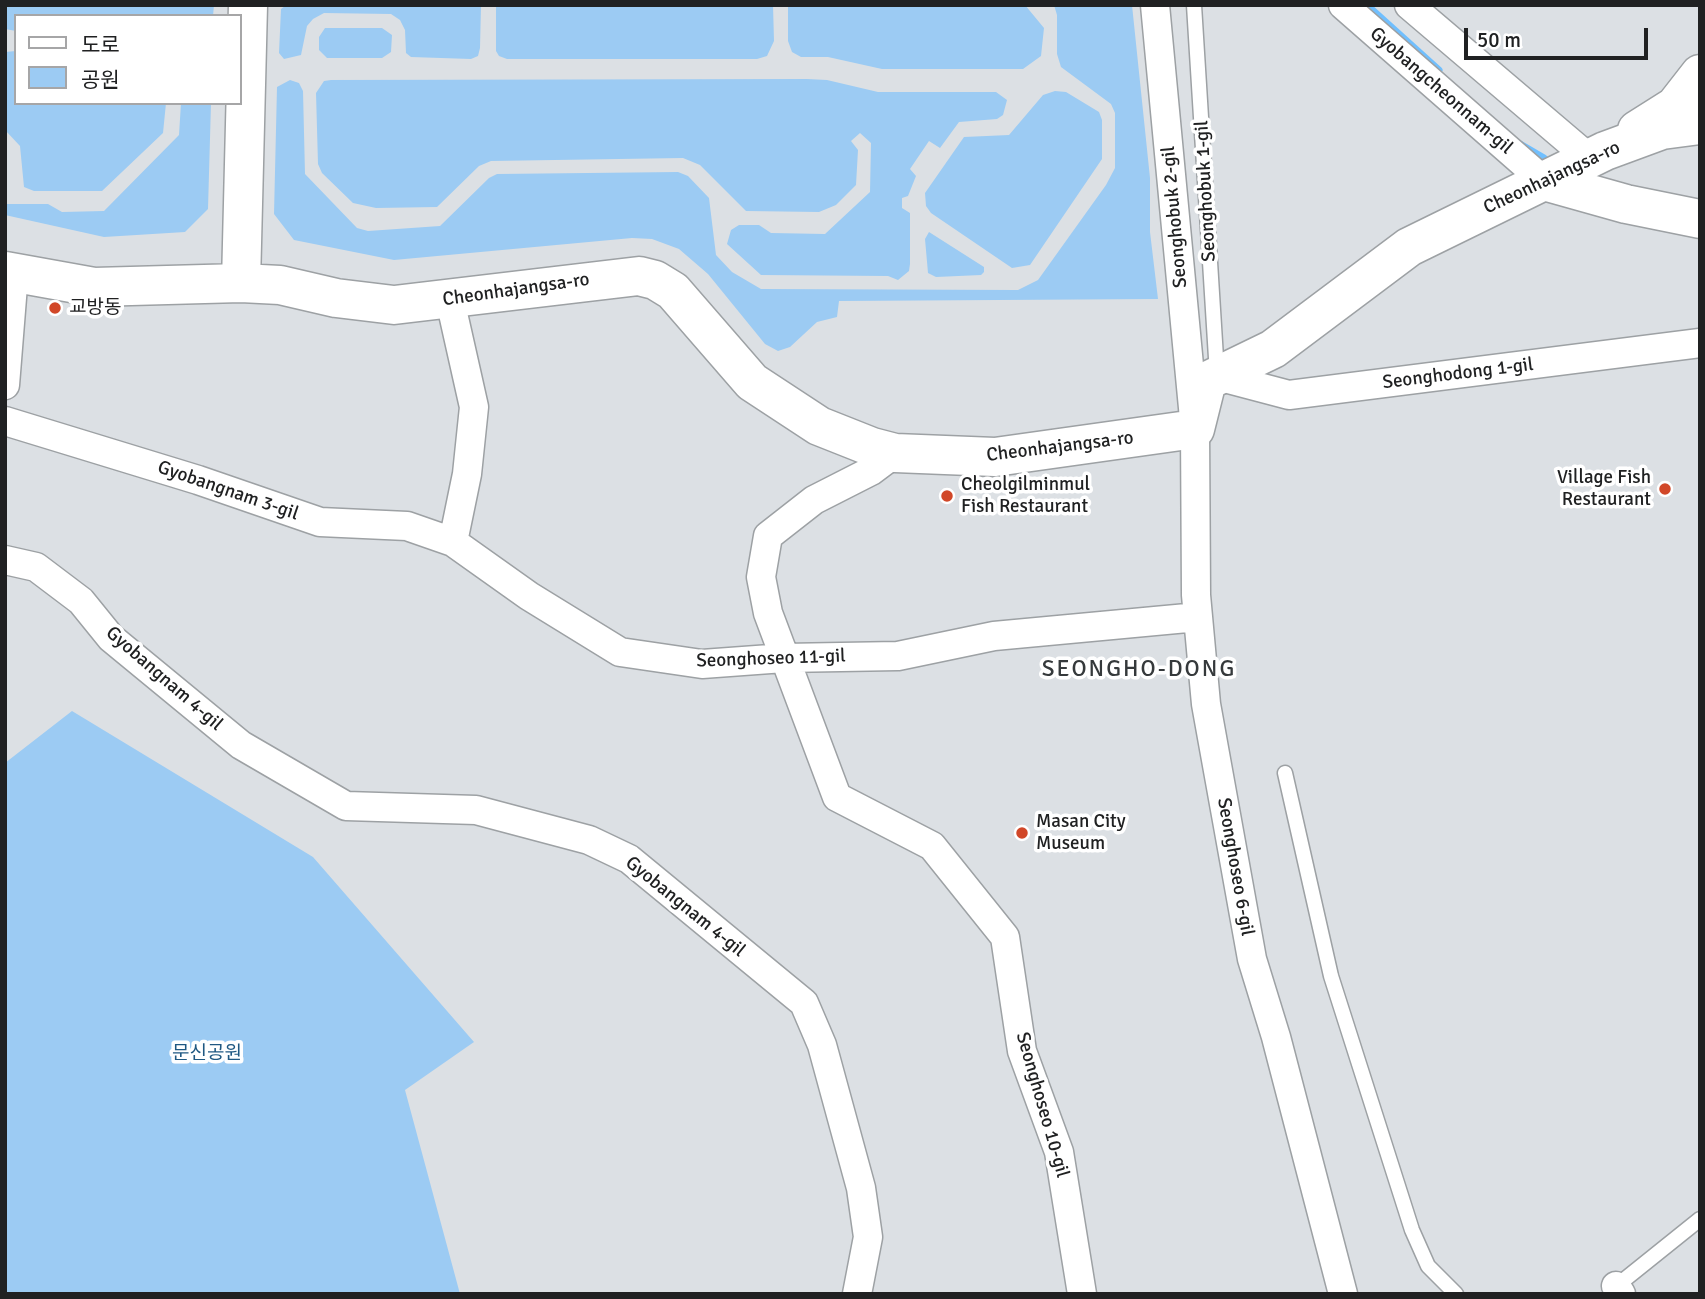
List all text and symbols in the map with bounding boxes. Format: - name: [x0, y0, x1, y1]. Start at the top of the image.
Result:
- legend: [14, 14, 242, 105]
- scale bar: [1467, 14, 1651, 58]
- street label: Gyobangcheonnam-gil: [1365, 23, 1517, 159]
- text: 50 m: [1477, 27, 1521, 53]
- text: 도로: [81, 32, 120, 58]
- text: 공원: [81, 67, 120, 93]
- street label: Seonghobuk 1-gil: [1191, 120, 1221, 262]
- street label: Cheonhajangsa-ro: [1480, 136, 1624, 220]
- street label: Seonghobuk 2-gil: [1157, 145, 1193, 289]
- street label: Cheonhajangsa-ro: [441, 268, 591, 312]
- place label: 교방동: [69, 297, 121, 319]
- marker: 교방동: [47, 300, 63, 316]
- street label: Seonghodong 1-gil: [1381, 353, 1535, 395]
- street label: Cheonhajangsa-ro: [985, 427, 1135, 467]
- street label: Gyobangnam 3-gil: [155, 456, 301, 526]
- place label: Village Fish Restaurant: [1557, 467, 1651, 511]
- place label: Cheolgilminmul Fish Restaurant: [961, 474, 1090, 518]
- marker: Village Fish Restaurant: [1657, 481, 1673, 497]
- marker: Cheolgilminmul Fish Restaurant: [939, 488, 955, 504]
- street label: Gyobangnam 4-gil: [101, 622, 227, 736]
- street label: Seonghoseo 11-gil: [696, 645, 846, 673]
- district label: SEONGHO-DONG: [1043, 656, 1235, 684]
- street label: Seonghoseo 6-gil: [1212, 796, 1258, 938]
- place label: Masan City Museum: [1036, 811, 1126, 855]
- marker: Masan City Museum: [1014, 825, 1030, 841]
- street label: Gyobangnam 4-gil: [620, 852, 750, 962]
- street label: Seonghoseo 10-gil: [1010, 1030, 1074, 1180]
- park label: 문신공원: [172, 1043, 242, 1065]

